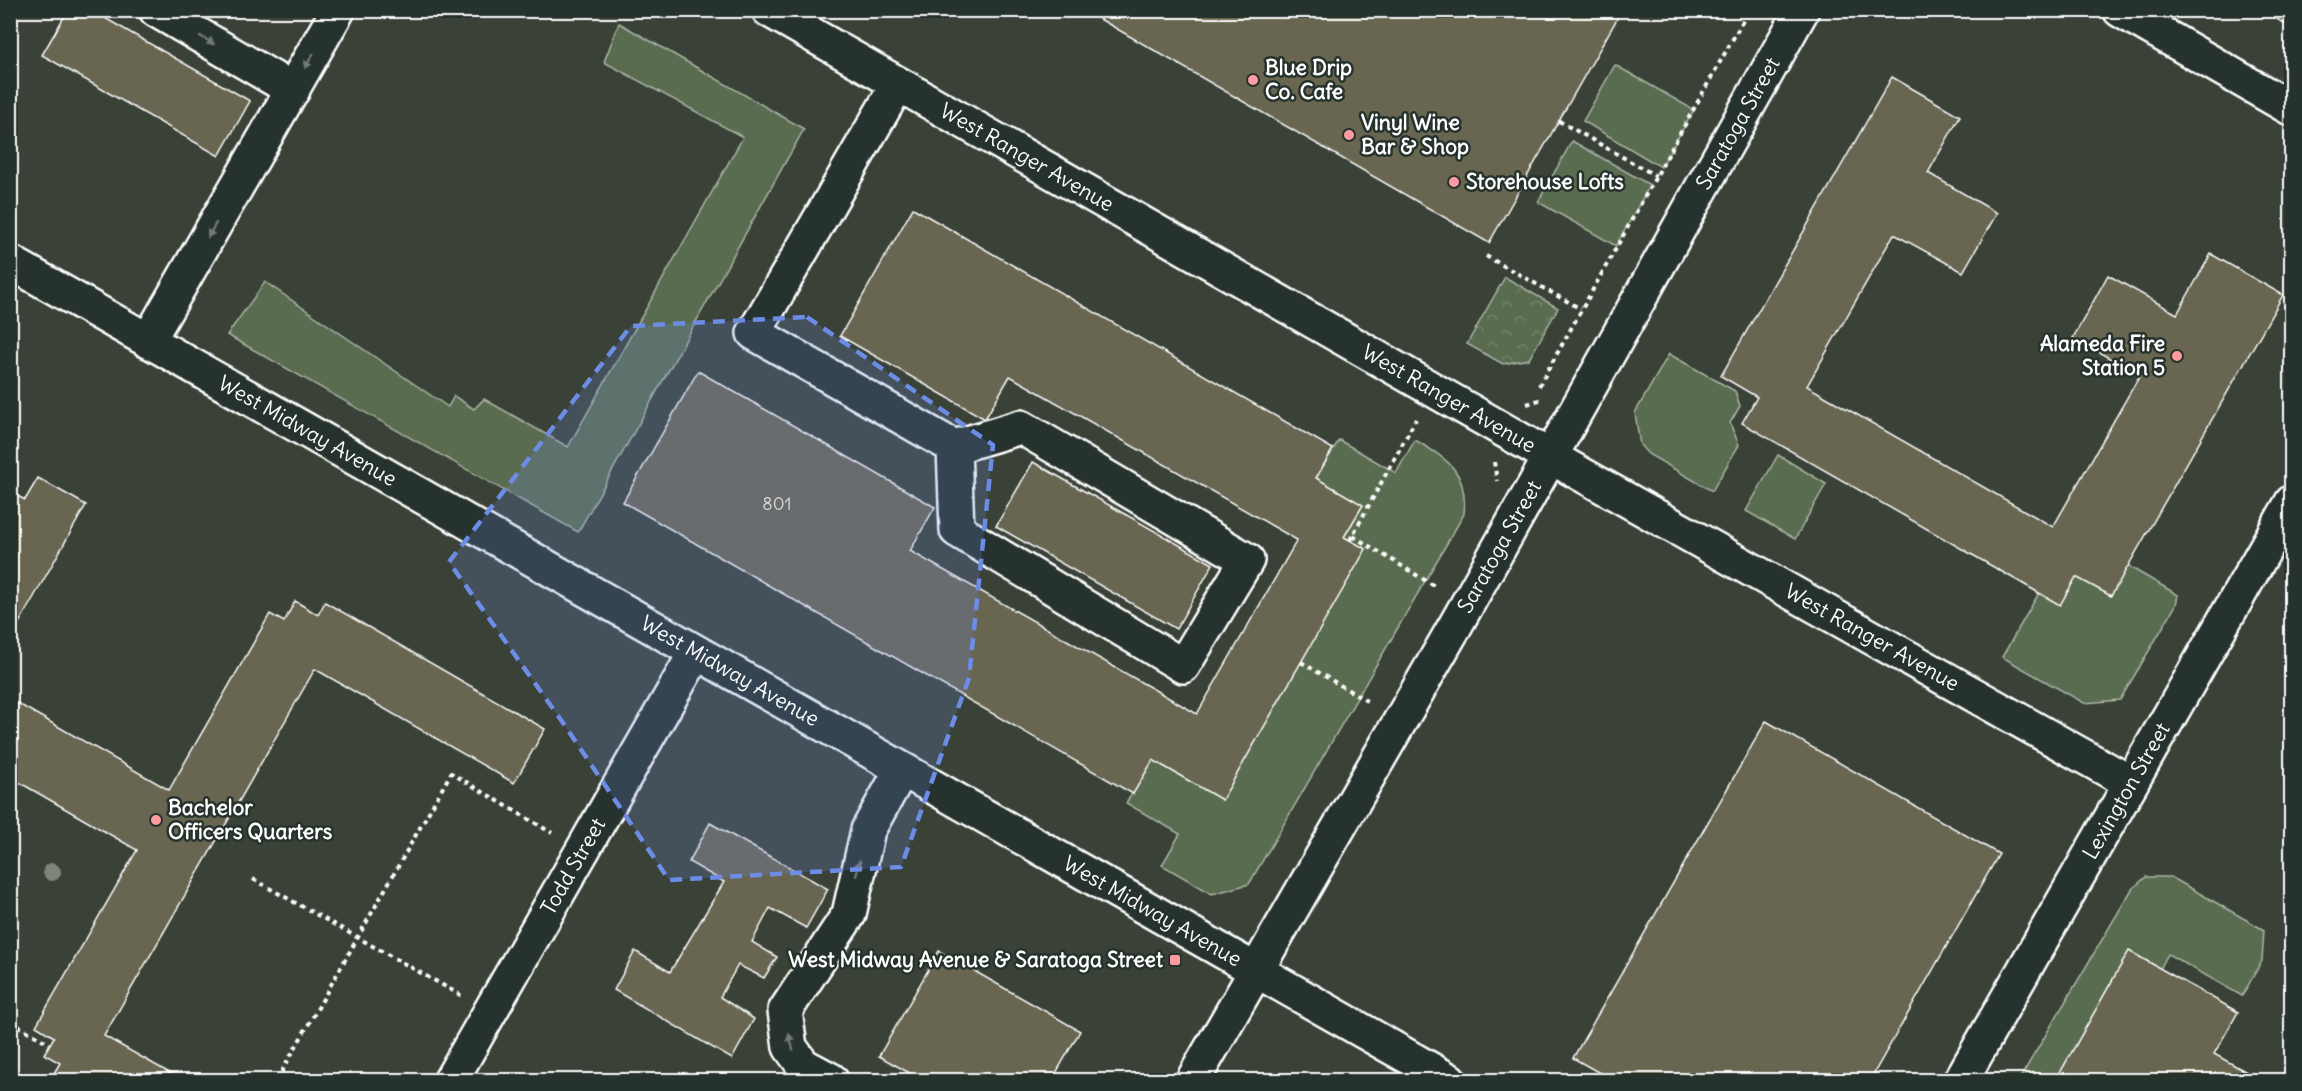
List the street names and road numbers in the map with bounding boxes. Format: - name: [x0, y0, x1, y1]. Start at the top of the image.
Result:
- street label: Saratoga Street: [1690, 52, 1786, 194]
- street label: West Ranger Avenue: [935, 97, 1119, 217]
- street label: West Ranger Avenue: [1357, 338, 1541, 459]
- street label: West Midway Avenue: [213, 369, 402, 492]
- street label: Saratoga Street: [1451, 476, 1547, 618]
- street label: West Ranger Avenue: [1780, 577, 1964, 697]
- street label: West Midway Avenue: [636, 609, 824, 732]
- street label: Lexington Street: [2076, 718, 2176, 864]
- street label: Todd Street: [534, 813, 611, 920]
- street label: West Midway Avenue: [1058, 850, 1247, 972]

